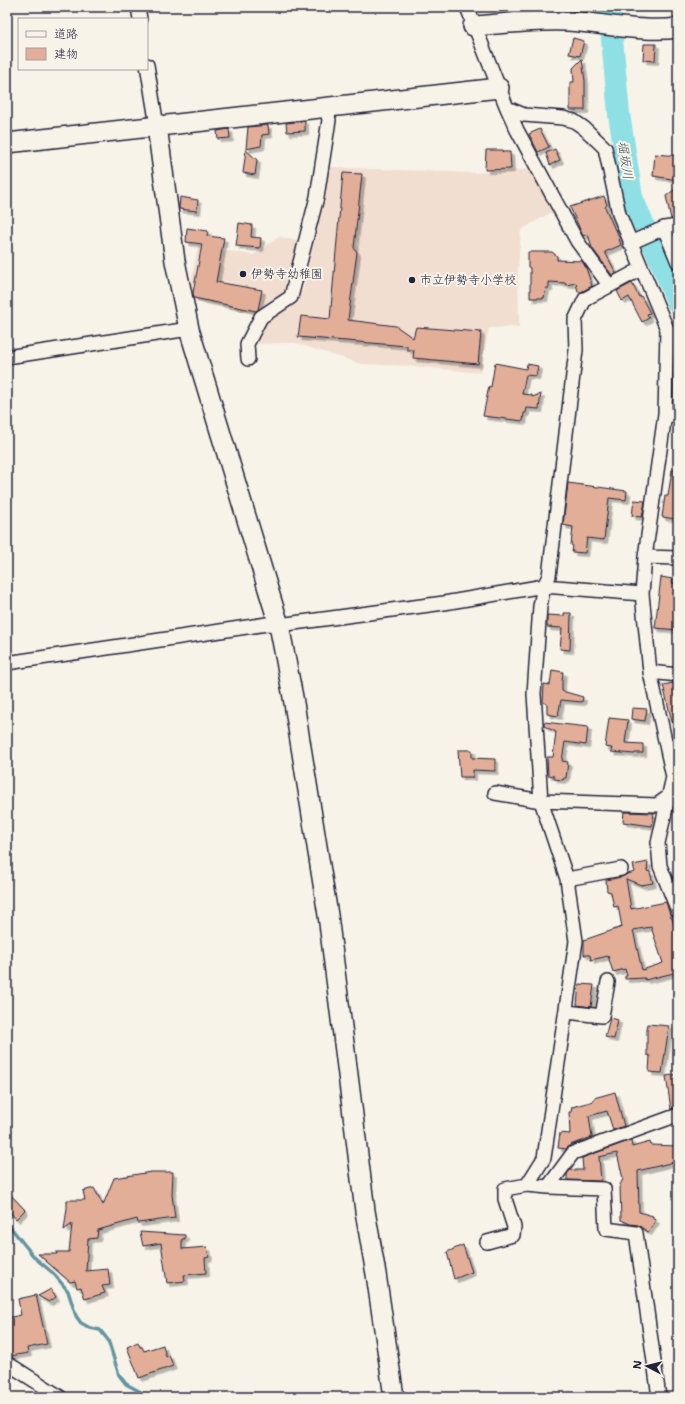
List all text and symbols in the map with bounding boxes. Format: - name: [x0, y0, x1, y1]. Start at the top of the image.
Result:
- legend: [18, 18, 148, 70]
- text: 道路: [54, 26, 78, 42]
- text: 建物: [54, 46, 78, 62]
- water label: 堀坂川: [614, 139, 637, 181]
- place label: 伊勢寺幼稚園: [251, 266, 323, 282]
- marker: 伊勢寺幼稚園: [238, 269, 248, 279]
- place label: 市立伊勢寺小学校: [420, 272, 516, 288]
- marker: 市立伊勢寺小学校: [407, 275, 417, 285]
- north arrow: [627, 1346, 667, 1386]
- text: N: [630, 1359, 646, 1370]

